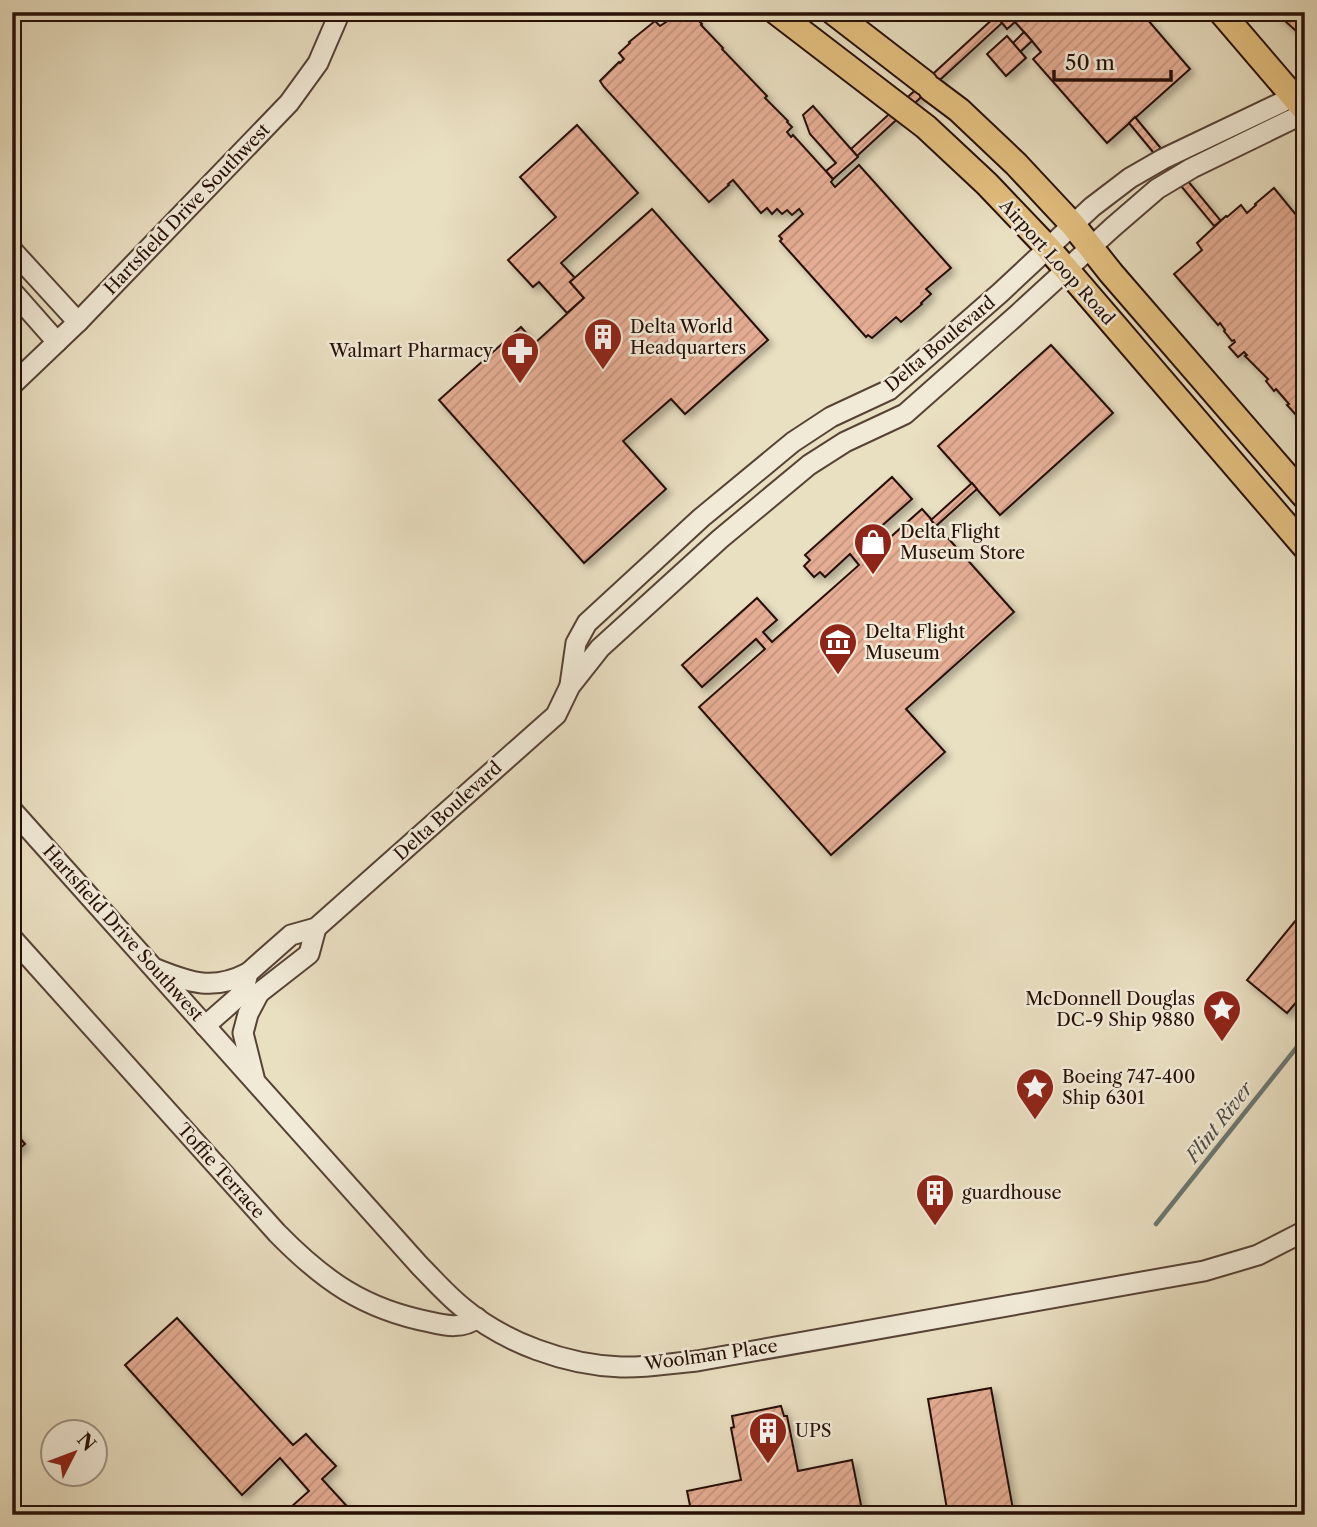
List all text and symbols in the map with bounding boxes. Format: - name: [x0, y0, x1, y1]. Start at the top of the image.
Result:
- scale bar: [1054, 38, 1172, 82]
- text: 50 m: [1065, 50, 1115, 75]
- street label: Hartsfield Drive Southwest: [99, 118, 275, 299]
- street label: Airport Loop Road: [994, 194, 1119, 329]
- street label: Delta Boulevard: [880, 291, 1000, 397]
- building icon: Delta World Headquarters: [582, 316, 624, 371]
- place label: Delta World Headquarters: [630, 316, 746, 359]
- pharmacy icon: Walmart Pharmacy: [499, 330, 541, 385]
- place label: Walmart Pharmacy: [328, 340, 494, 362]
- shop icon: Delta Flight Museum Store: [852, 521, 894, 576]
- place label: Delta Flight Museum Store: [900, 521, 1025, 564]
- museum icon: Delta Flight Museum: [817, 621, 859, 676]
- place label: Delta Flight Museum: [865, 621, 966, 664]
- street label: Delta Boulevard: [390, 757, 506, 865]
- street label: Hartsfield Drive Southwest: [38, 840, 208, 1026]
- place label: McDonnell Douglas DC-9 Ship 9880: [1025, 988, 1195, 1031]
- place icon: McDonnell Douglas DC-9 Ship 9880: [1201, 988, 1243, 1043]
- place icon: Boeing 747-400 Ship 6301: [1014, 1066, 1056, 1121]
- place label: Boeing 747-400 Ship 6301: [1062, 1066, 1195, 1109]
- water label: Flint River: [1180, 1077, 1259, 1169]
- street label: Toffie Terrace: [173, 1119, 269, 1223]
- building icon: guardhouse: [914, 1172, 956, 1227]
- place label: guardhouse: [962, 1182, 1062, 1204]
- street label: Woolman Place: [642, 1335, 779, 1375]
- building icon: UPS: [747, 1410, 789, 1465]
- north arrow: [38, 1418, 108, 1488]
- place label: UPS: [795, 1420, 832, 1442]
- text: N: [72, 1428, 100, 1456]

